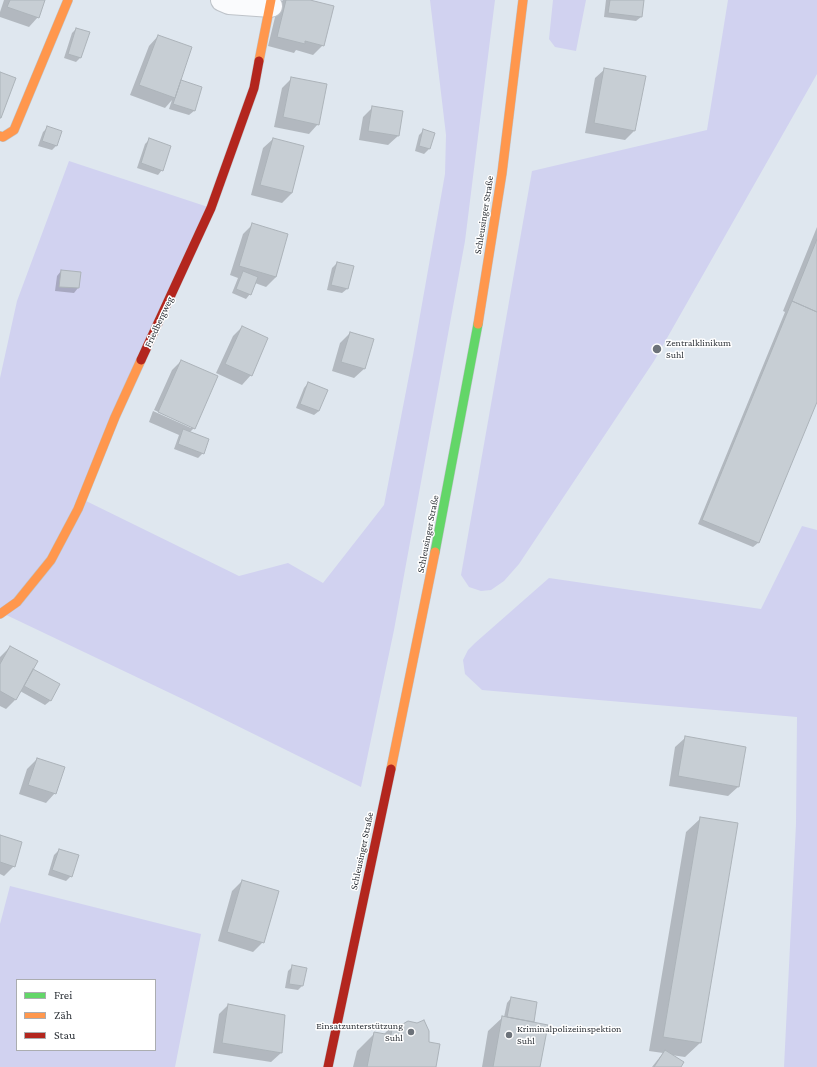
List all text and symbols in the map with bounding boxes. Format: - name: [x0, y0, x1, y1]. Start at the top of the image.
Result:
- street label: Schleusinger Straße: [472, 175, 496, 255]
- street label: Friedbergweg: [142, 295, 176, 349]
- place label: Zentralklinikum Suhl: [666, 337, 731, 360]
- marker: Zentralklinikum Suhl: [651, 343, 663, 355]
- street label: Schleusinger Straße: [415, 494, 441, 574]
- street label: Schleusinger Straße: [348, 811, 376, 891]
- legend: [16, 979, 156, 1051]
- text: Frei: [54, 988, 72, 1002]
- text: Zäh: [54, 1008, 72, 1022]
- place label: Einsatzunterstützung Suhl: [316, 1020, 403, 1044]
- place label: Kriminalpolizeiinspektion Suhl: [517, 1023, 621, 1046]
- marker: Einsatzunterstützung Suhl: [406, 1027, 416, 1037]
- text: Stau: [54, 1028, 75, 1042]
- marker: Kriminalpolizeiinspektion Suhl: [504, 1030, 514, 1040]

